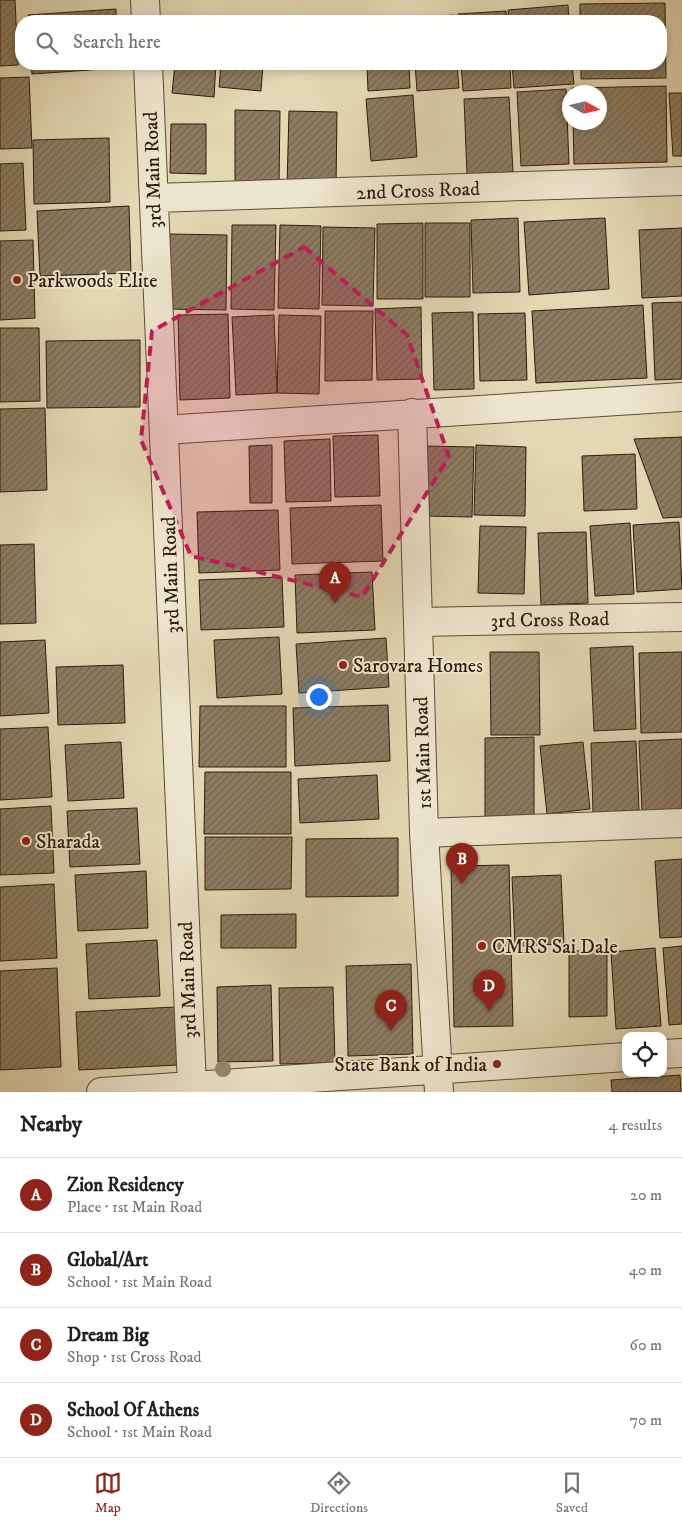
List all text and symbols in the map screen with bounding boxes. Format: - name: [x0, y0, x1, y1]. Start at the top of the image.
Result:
- search box: [15, 15, 667, 70]
- icon: search: [33, 29, 61, 57]
- text: Search here: [73, 31, 161, 54]
- north arrow: [562, 85, 607, 130]
- street label: 3rd Main Road: [139, 111, 168, 229]
- street label: 2nd Cross Road: [356, 177, 480, 206]
- place label: Parkwoods Elite: [27, 269, 157, 294]
- marker: Parkwoods Elite: [11, 274, 23, 286]
- street label: 3rd Main Road: [157, 516, 186, 634]
- pin: A: [319, 562, 351, 603]
- street label: 3rd Cross Road: [491, 607, 610, 634]
- place label: Sarovara Homes: [353, 654, 483, 679]
- marker: Sarovara Homes: [337, 659, 349, 671]
- your location: [306, 684, 332, 710]
- street label: 1st Main Road: [409, 696, 438, 810]
- place label: Sharada: [36, 830, 100, 855]
- marker: Sharada: [20, 835, 32, 847]
- pin: B: [446, 843, 478, 884]
- street label: 3rd Main Road: [174, 921, 203, 1039]
- place label: CMRS Sai Dale: [492, 935, 618, 960]
- marker: CMRS Sai Dale: [476, 940, 488, 952]
- pin: D: [473, 970, 505, 1011]
- pin: C: [375, 990, 407, 1031]
- map controls: [622, 1032, 667, 1077]
- button: locate: [622, 1032, 667, 1077]
- place label: State Bank of India: [334, 1053, 487, 1078]
- marker: State Bank of India: [491, 1058, 503, 1070]
- text: Nearby: [20, 1112, 82, 1138]
- text: 4 results: [609, 1115, 662, 1135]
- text: Zion Residency: [67, 1174, 183, 1197]
- text: A: [31, 1185, 41, 1205]
- text: 20 m: [630, 1185, 662, 1205]
- text: Place · 1st Main Road: [67, 1197, 202, 1217]
- text: Global/Art: [67, 1249, 148, 1272]
- text: B: [31, 1260, 41, 1280]
- text: 40 m: [629, 1260, 662, 1280]
- text: School · 1st Main Road: [67, 1272, 212, 1292]
- text: Dream Big: [67, 1324, 149, 1347]
- text: C: [31, 1335, 41, 1355]
- text: 60 m: [630, 1335, 662, 1355]
- text: Shop · 1st Cross Road: [67, 1347, 202, 1367]
- text: School Of Athens: [67, 1399, 199, 1422]
- text: D: [30, 1410, 42, 1430]
- text: 70 m: [630, 1410, 662, 1430]
- text: School · 1st Main Road: [67, 1422, 212, 1442]
- tab: Map: [94, 1469, 122, 1517]
- tab: Directions: [310, 1469, 368, 1517]
- tab: Saved: [556, 1469, 588, 1517]

